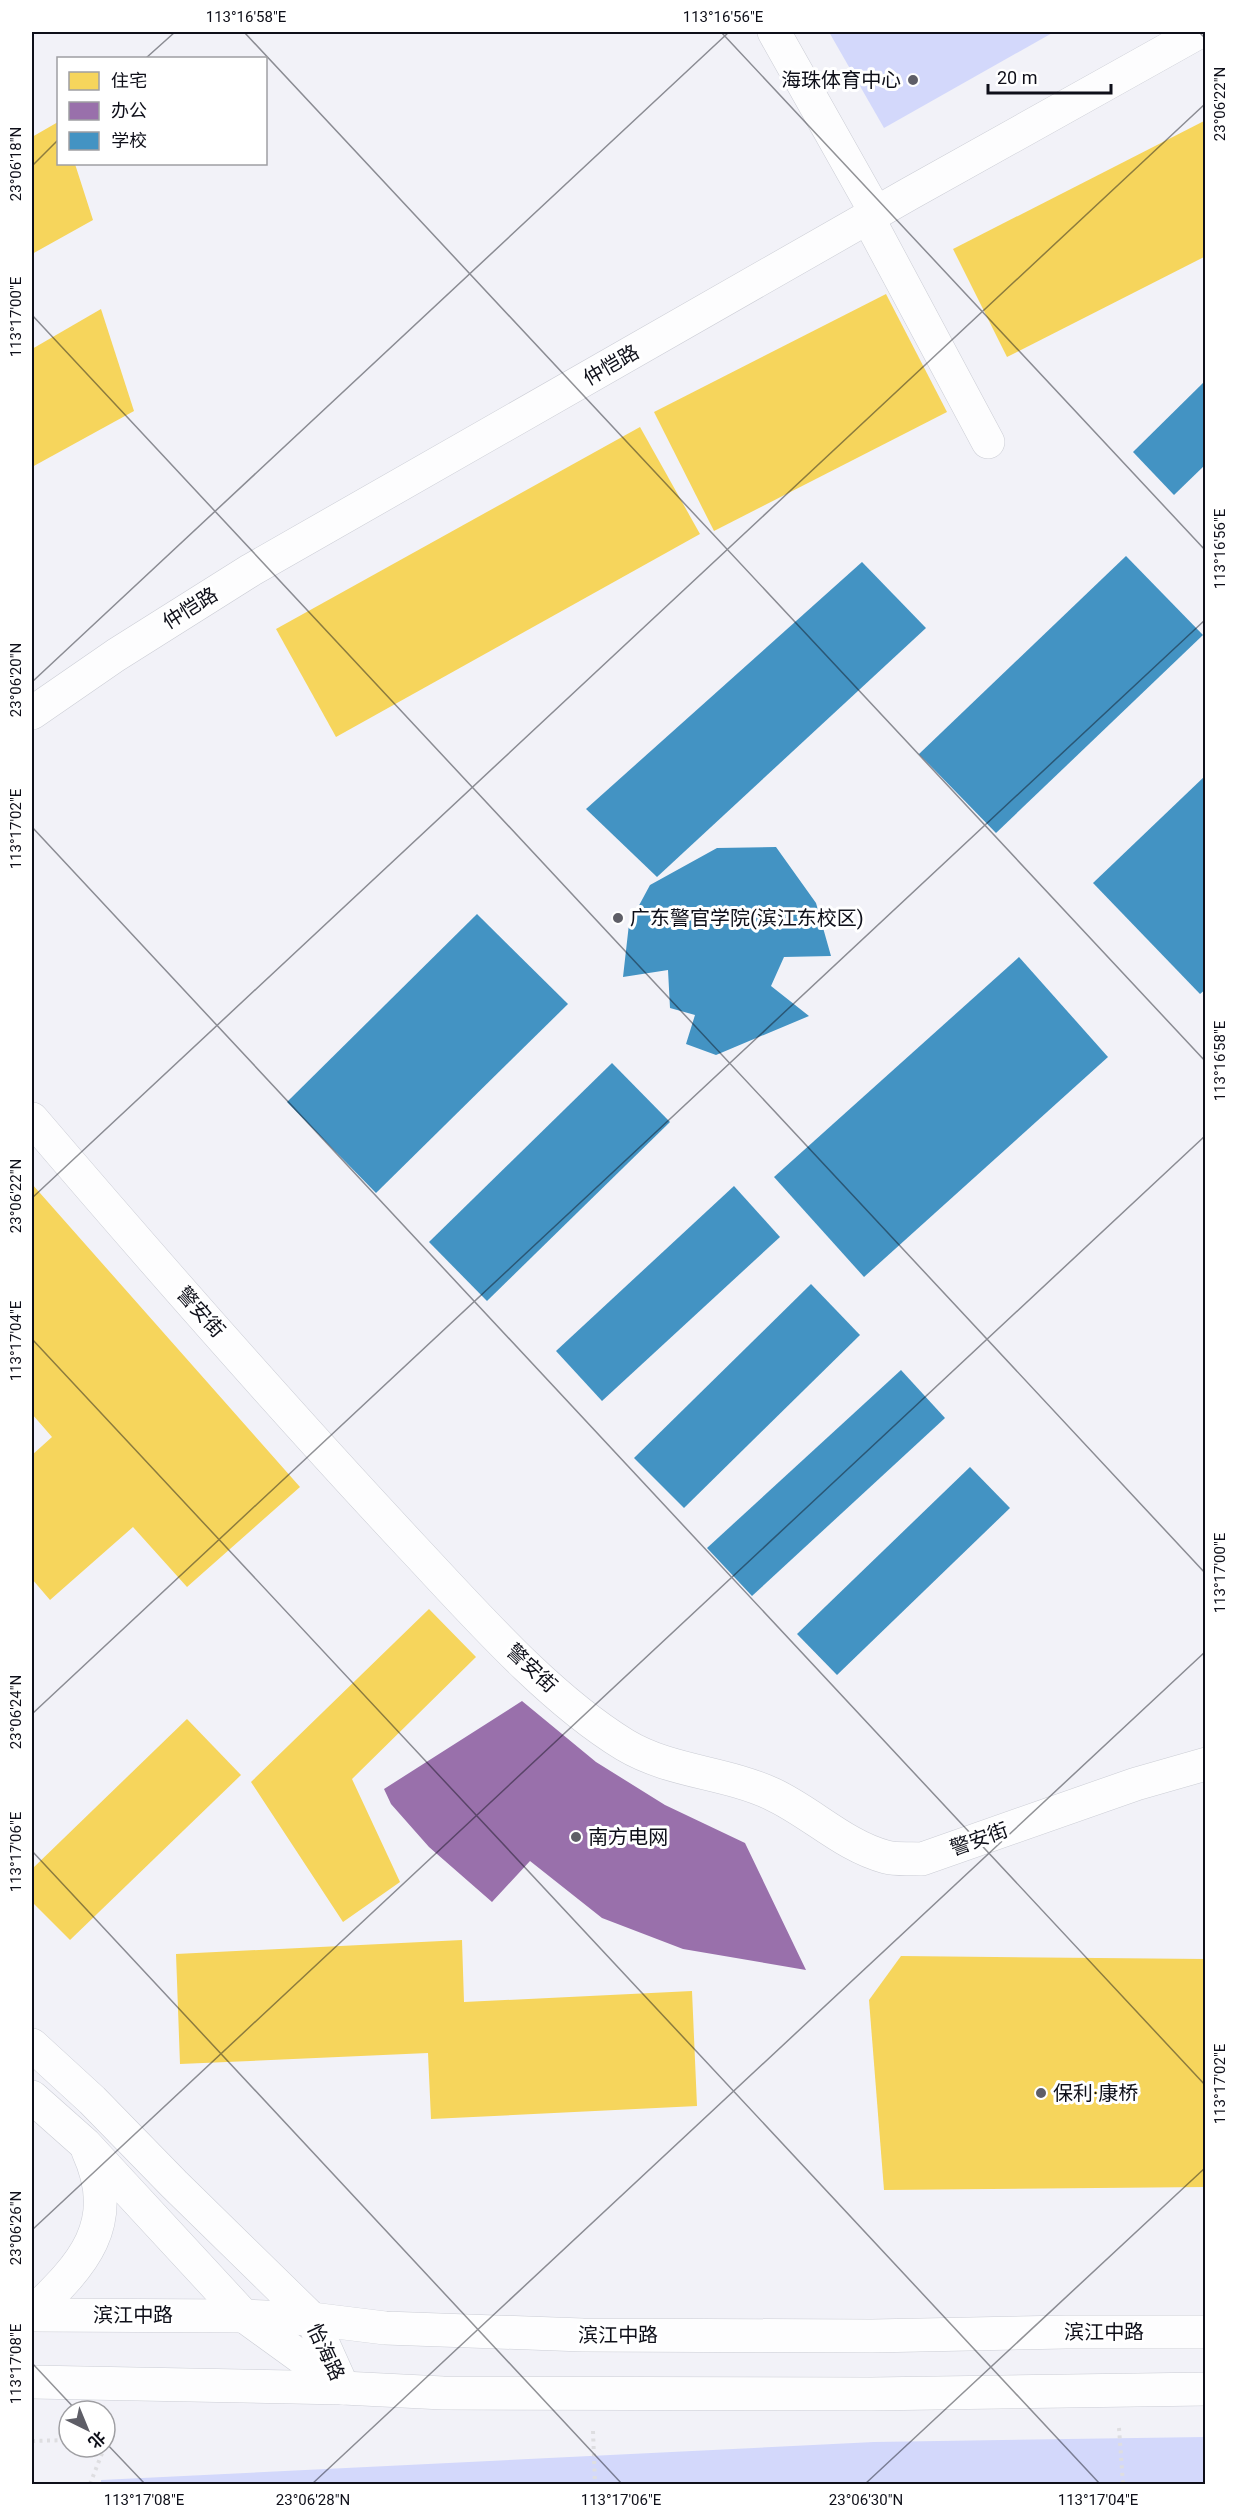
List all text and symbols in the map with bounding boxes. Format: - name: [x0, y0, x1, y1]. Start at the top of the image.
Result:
- text: 113°16'58"E: [206, 8, 287, 26]
- text: 113°16'56"E: [683, 8, 764, 26]
- legend: [57, 57, 267, 165]
- scale bar: [988, 57, 1111, 95]
- text: 20 m: [997, 67, 1037, 88]
- text: 23°06'22"N: [1211, 67, 1229, 141]
- place label: 海珠体育中心: [781, 68, 901, 92]
- text: 住宅: [111, 70, 147, 91]
- marker: 海珠体育中心: [906, 73, 920, 87]
- text: 办公: [111, 100, 147, 121]
- text: 23°06'18"N: [7, 127, 25, 201]
- text: 学校: [111, 130, 147, 151]
- text: 113°17'00"E: [7, 276, 25, 357]
- street label: 仲恺路: [579, 340, 643, 390]
- text: 113°16'56"E: [1211, 508, 1229, 589]
- street label: 仲恺路: [158, 582, 222, 634]
- text: 23°06'20"N: [7, 643, 25, 717]
- text: 113°17'02"E: [7, 788, 25, 869]
- place label: 广东警官学院(滨江东校区): [630, 906, 864, 930]
- marker: 广东警官学院(滨江东校区): [611, 911, 625, 925]
- text: 113°16'58"E: [1211, 1020, 1229, 1101]
- text: 23°06'22"N: [7, 1159, 25, 1233]
- street label: 警安街: [172, 1282, 230, 1342]
- text: 113°17'04"E: [7, 1300, 25, 1381]
- text: 113°17'00"E: [1211, 1532, 1229, 1613]
- street label: 警安街: [502, 1639, 562, 1697]
- text: 23°06'24"N: [7, 1675, 25, 1749]
- text: 113°17'06"E: [7, 1811, 25, 1892]
- street label: 警安街: [947, 1817, 1011, 1861]
- place label: 南方电网: [588, 1825, 668, 1849]
- marker: 南方电网: [569, 1830, 583, 1844]
- text: 113°17'02"E: [1211, 2043, 1229, 2124]
- place label: 保利·康桥: [1053, 2081, 1138, 2105]
- marker: 保利·康桥: [1034, 2086, 1048, 2100]
- text: 23°06'26"N: [7, 2191, 25, 2265]
- street label: 滨江中路: [93, 2303, 173, 2327]
- street label: 怡海路: [302, 2320, 350, 2384]
- street label: 滨江中路: [1064, 2320, 1144, 2344]
- text: 113°17'08"E: [7, 2323, 25, 2404]
- street label: 滨江中路: [578, 2323, 658, 2347]
- north arrow: [57, 2399, 117, 2459]
- text: 北: [85, 2427, 109, 2452]
- text: 113°17'08"E: [104, 2491, 185, 2509]
- text: 23°06'28"N: [276, 2491, 350, 2509]
- text: 113°17'06"E: [581, 2491, 662, 2509]
- text: 23°06'30"N: [829, 2491, 903, 2509]
- text: 113°17'04"E: [1058, 2491, 1139, 2509]

